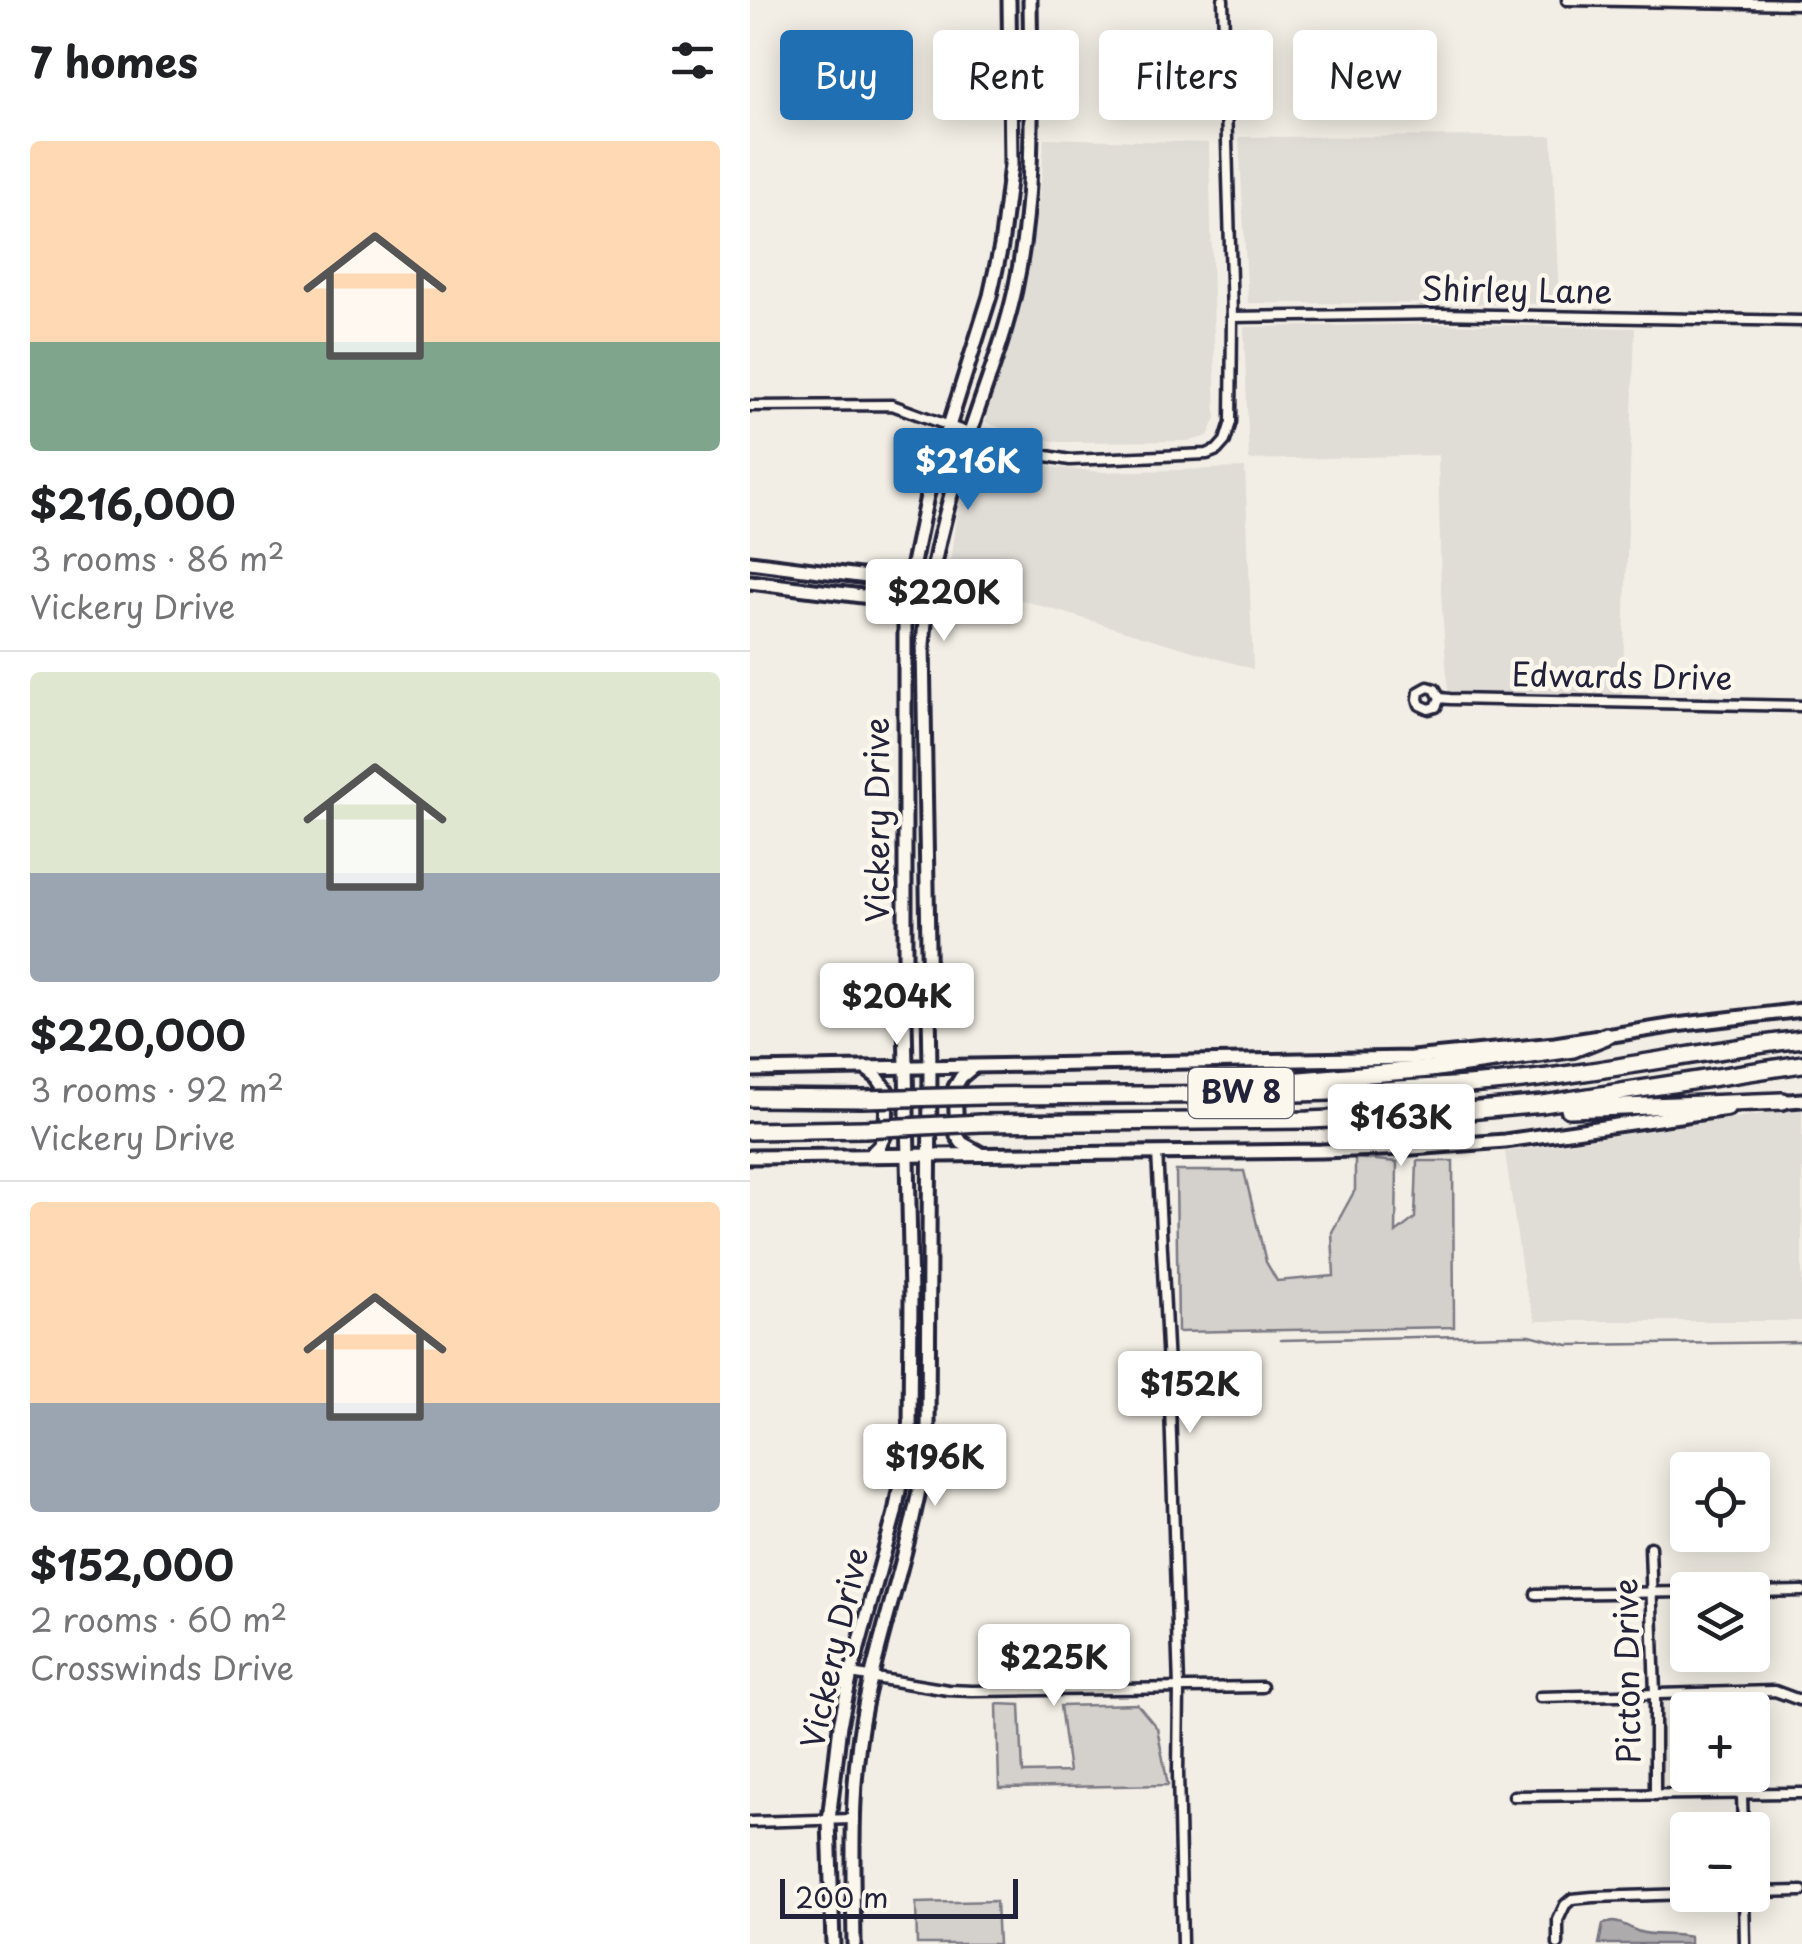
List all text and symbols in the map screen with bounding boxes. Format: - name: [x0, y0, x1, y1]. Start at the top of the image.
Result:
- text: 7 homes: [30, 29, 198, 92]
- chip: Buy: [780, 30, 913, 120]
- chip: Rent: [933, 30, 1079, 120]
- chip: Filters: [1099, 30, 1273, 120]
- chip: New: [1293, 30, 1437, 120]
- icon: filters: [665, 33, 720, 88]
- icon: home: [285, 206, 465, 386]
- street label: Shirley Lane: [1421, 263, 1613, 315]
- pin: $216K: [898, 428, 1038, 513]
- text: $216K: [916, 436, 1020, 484]
- text: $216,000: [30, 471, 235, 534]
- text: 3 rooms · 86 m²: [30, 534, 285, 582]
- pin: $220K: [874, 559, 1014, 644]
- text: $220K: [888, 567, 1000, 615]
- text: Vickery Drive: [30, 582, 235, 630]
- street label: Edwards Drive: [1511, 649, 1733, 701]
- street label: Vickery Drive: [852, 717, 900, 923]
- icon: home: [285, 737, 465, 917]
- pin: $204K: [827, 963, 967, 1048]
- text: $204K: [842, 971, 952, 1019]
- text: $220,000: [30, 1002, 246, 1065]
- text: 3 rooms · 92 m²: [30, 1065, 284, 1113]
- road number: BW 8: [1188, 1068, 1294, 1118]
- pin: $163K: [1331, 1084, 1471, 1169]
- text: $163K: [1350, 1092, 1452, 1140]
- text: Vickery Drive: [30, 1113, 235, 1161]
- icon: home: [285, 1267, 465, 1447]
- pin: $152K: [1120, 1351, 1260, 1436]
- text: $152K: [1140, 1359, 1240, 1407]
- pin: $196K: [865, 1424, 1005, 1509]
- text: $196K: [885, 1432, 985, 1480]
- map controls: [1670, 1452, 1770, 1912]
- button: locate: [1670, 1452, 1770, 1552]
- text: $152,000: [30, 1532, 234, 1595]
- street label: Vickery Drive: [787, 1542, 880, 1753]
- button: layers: [1670, 1572, 1770, 1672]
- street label: Picton Drive: [1600, 1578, 1652, 1764]
- text: 2 rooms · 60 m²: [30, 1595, 287, 1643]
- pin: $225K: [984, 1624, 1124, 1709]
- text: $225K: [1000, 1632, 1108, 1680]
- text: Crosswinds Drive: [30, 1643, 294, 1691]
- button: +: [1670, 1692, 1770, 1792]
- button: −: [1670, 1812, 1770, 1912]
- scale bar: [780, 1874, 1018, 1918]
- text: 200 m: [795, 1875, 888, 1918]

